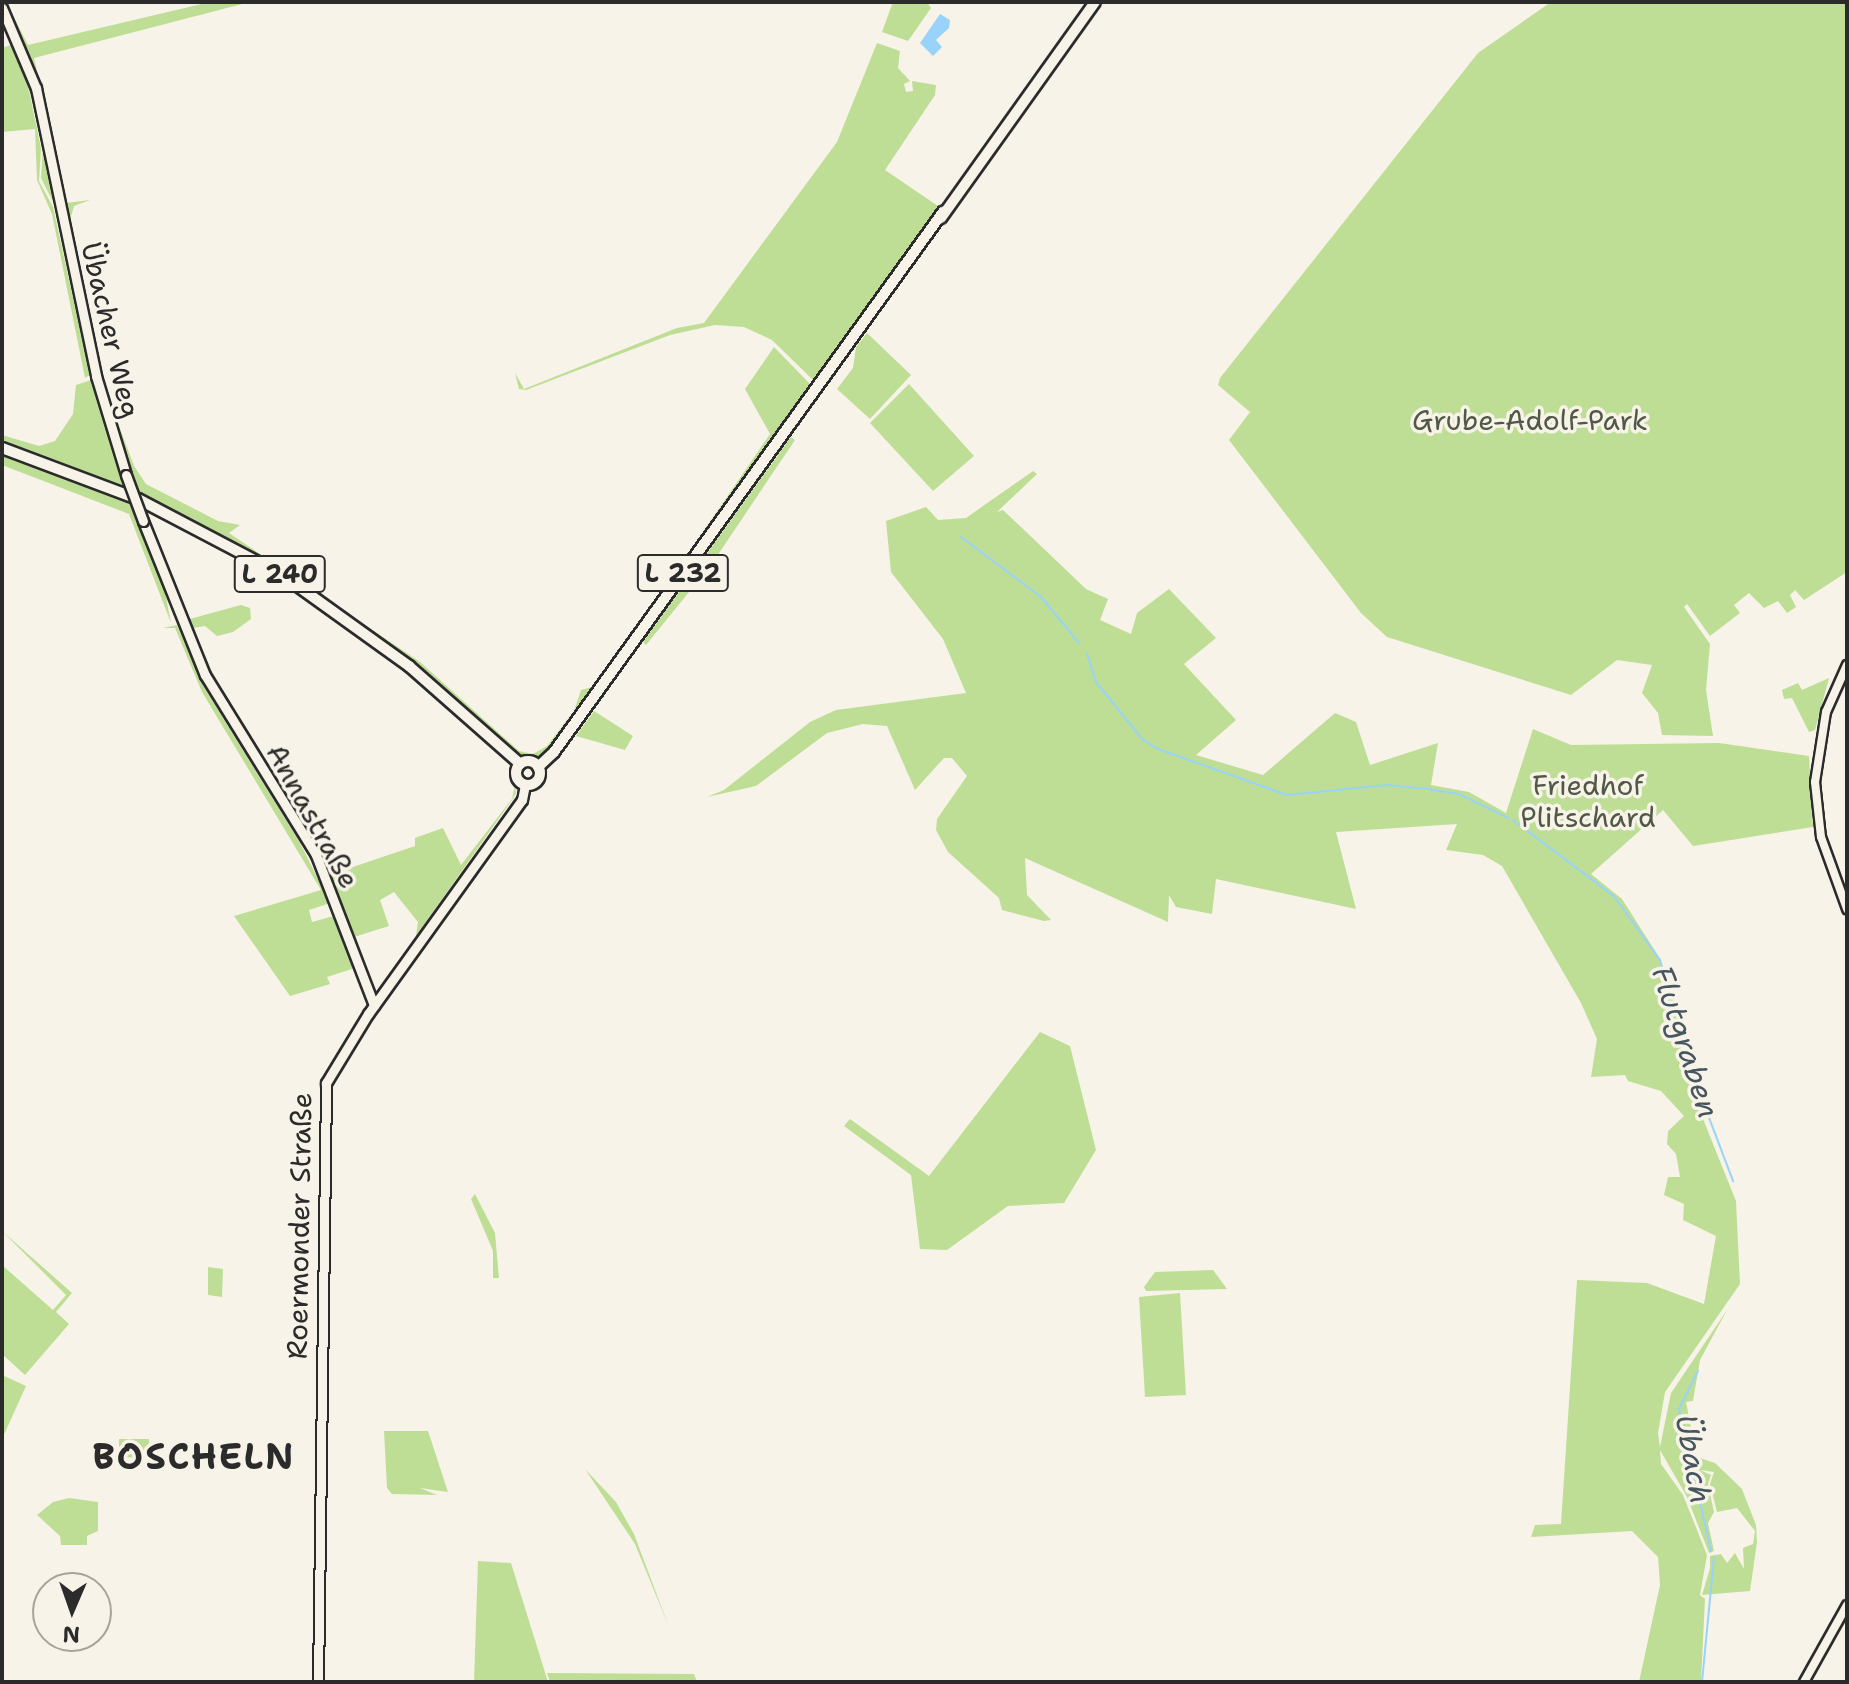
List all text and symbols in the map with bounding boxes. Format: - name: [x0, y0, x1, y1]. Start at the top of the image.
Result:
- street label: Übacher Weg: [74, 239, 148, 421]
- park label: Grube-Adolf-Park: [1412, 403, 1648, 437]
- road number: L 232: [635, 551, 731, 595]
- road number: L 240: [232, 552, 328, 596]
- street label: Annastraße: [260, 738, 366, 894]
- park label: Friedhof Plitschard: [1520, 768, 1656, 834]
- water label: Flutgraben: [1644, 962, 1726, 1122]
- street label: Roermonder Straße: [280, 1092, 318, 1360]
- water label: Übach: [1667, 1412, 1719, 1506]
- district label: BOSCHELN: [93, 1435, 295, 1479]
- north arrow: [32, 1572, 112, 1652]
- text: N: [62, 1620, 80, 1649]

